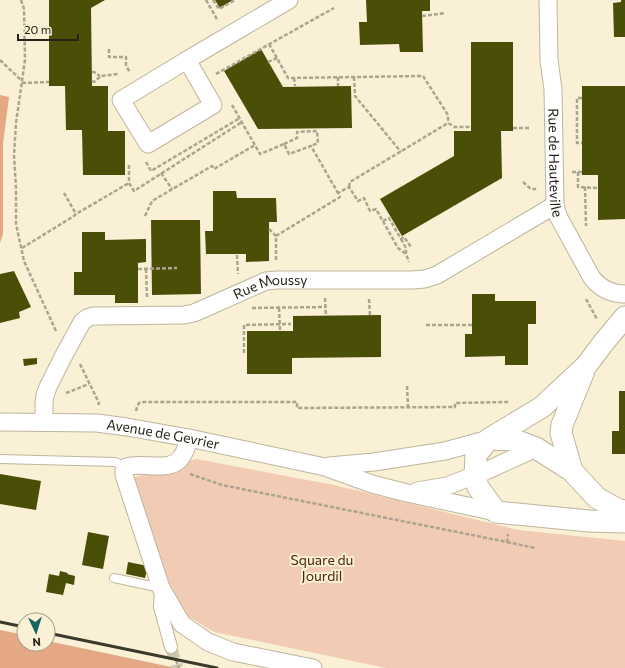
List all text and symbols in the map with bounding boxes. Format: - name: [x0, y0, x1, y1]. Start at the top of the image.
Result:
- scale bar: [18, 16, 78, 42]
- text: 20 m: [24, 22, 51, 36]
- street label: Rue de Hauteville: [545, 108, 567, 219]
- street label: Rue Moussy: [230, 271, 308, 303]
- street label: Avenue de Gevrier: [106, 415, 222, 452]
- park label: Square du Jourdil: [291, 551, 353, 584]
- north arrow: [16, 612, 56, 652]
- text: N: [32, 636, 41, 649]

